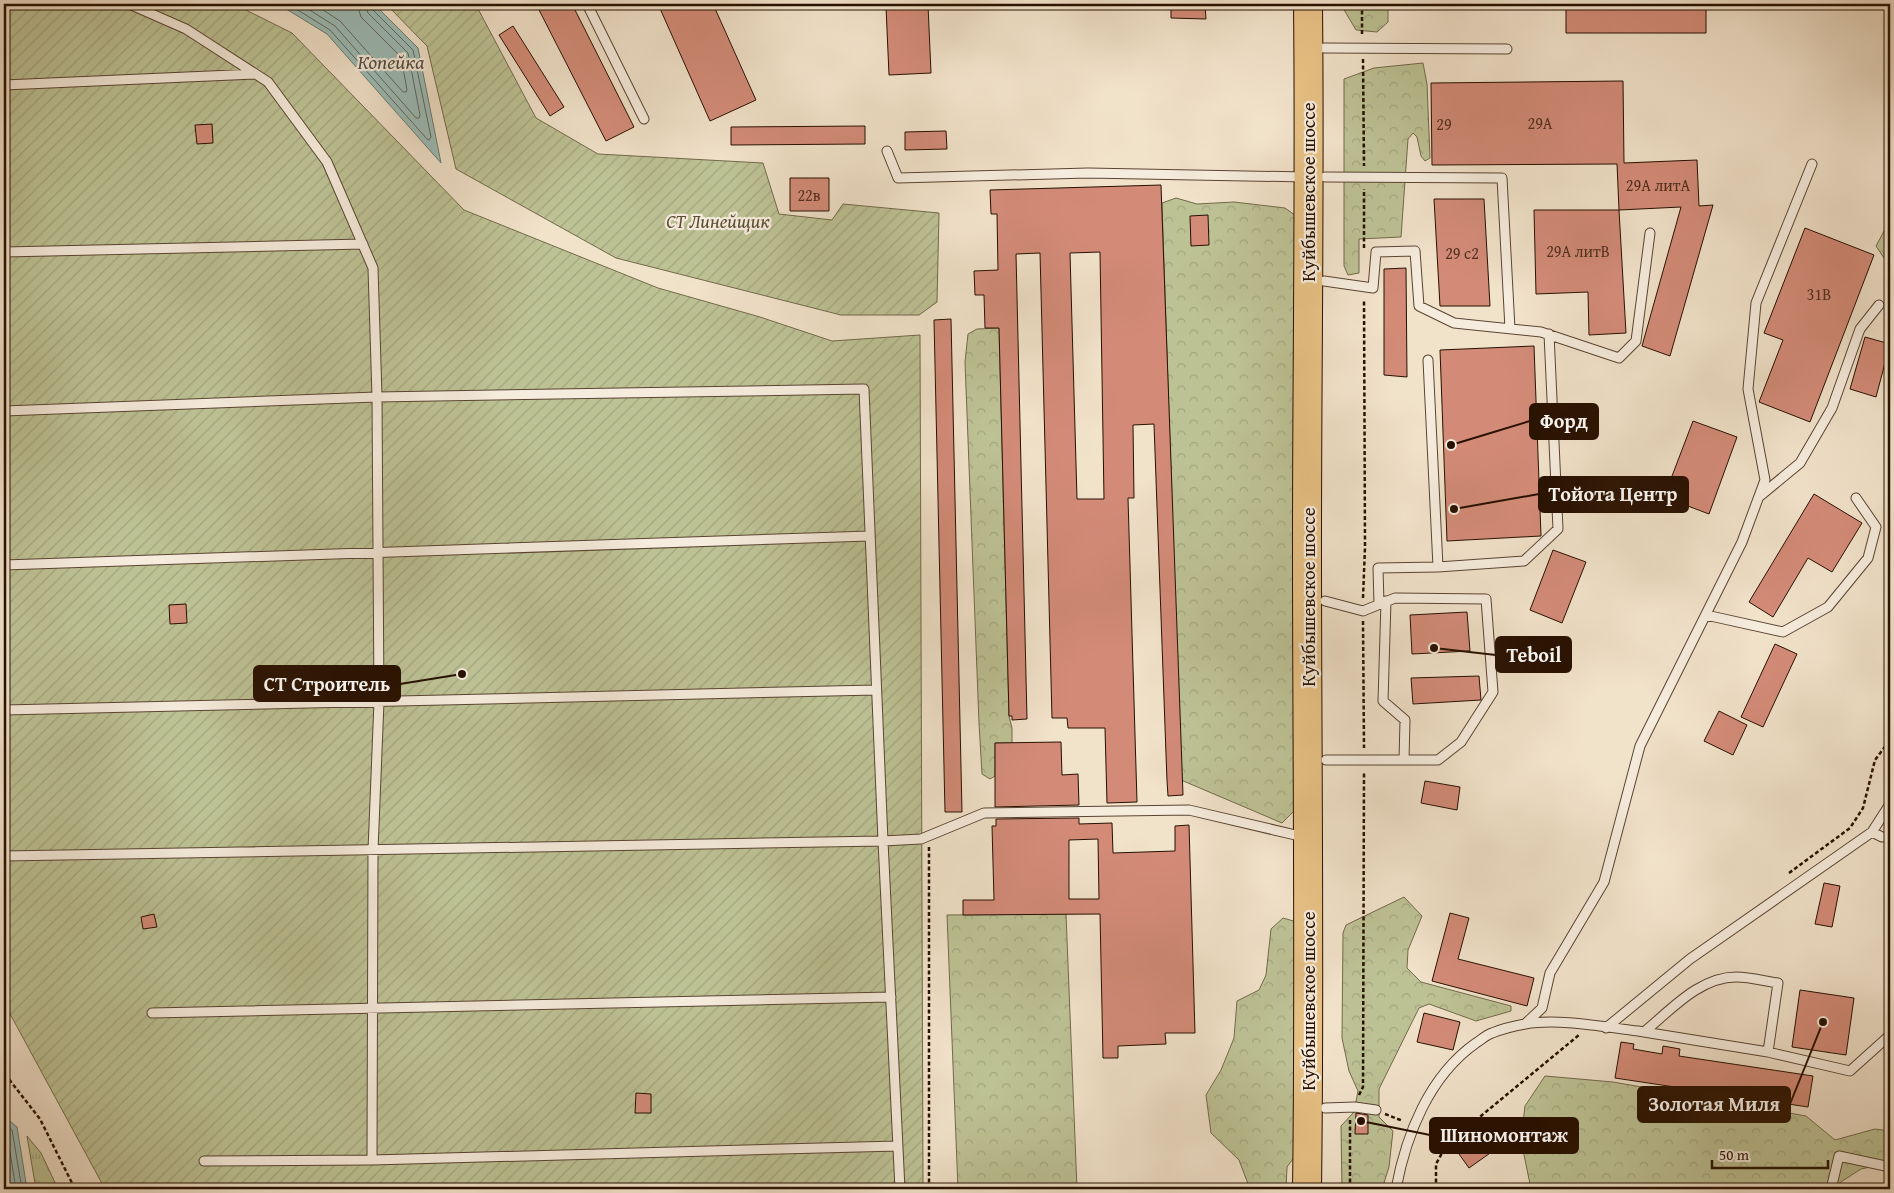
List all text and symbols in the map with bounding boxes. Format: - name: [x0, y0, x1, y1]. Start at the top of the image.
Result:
- water label: Копейка: [357, 47, 425, 76]
- street label: Куйбышевское шоссе: [1294, 102, 1322, 282]
- house number: 29А: [1527, 111, 1553, 135]
- house number: 29: [1436, 112, 1452, 136]
- house number: 29А литА: [1626, 173, 1690, 197]
- house number: 22в: [797, 183, 821, 207]
- park label: СТ Линейщик: [666, 207, 770, 235]
- house number: 29А литВ: [1546, 239, 1610, 263]
- house number: 29 с2: [1445, 241, 1479, 265]
- house number: 31В: [1807, 282, 1831, 306]
- callout: Форд: [1530, 404, 1598, 439]
- text: Форд: [1540, 406, 1588, 435]
- callout: Тойота Центр: [1539, 477, 1688, 512]
- text: Тойота Центр: [1549, 479, 1677, 508]
- street label: Куйбышевское шоссе: [1294, 507, 1322, 687]
- callout: Teboil: [1496, 637, 1571, 672]
- text: Teboil: [1507, 640, 1561, 669]
- callout: СТ Строитель: [254, 666, 400, 701]
- text: СТ Строитель: [264, 669, 390, 698]
- street label: Куйбышевское шоссе: [1294, 911, 1322, 1091]
- callout: Золотая Миля: [1638, 1087, 1790, 1122]
- text: Золотая Миля: [1648, 1089, 1780, 1118]
- callout: Шиномонтаж: [1430, 1118, 1578, 1153]
- text: Шиномонтаж: [1440, 1120, 1568, 1149]
- scale bar: [1712, 1138, 1828, 1170]
- text: 50 m: [1719, 1144, 1750, 1165]

